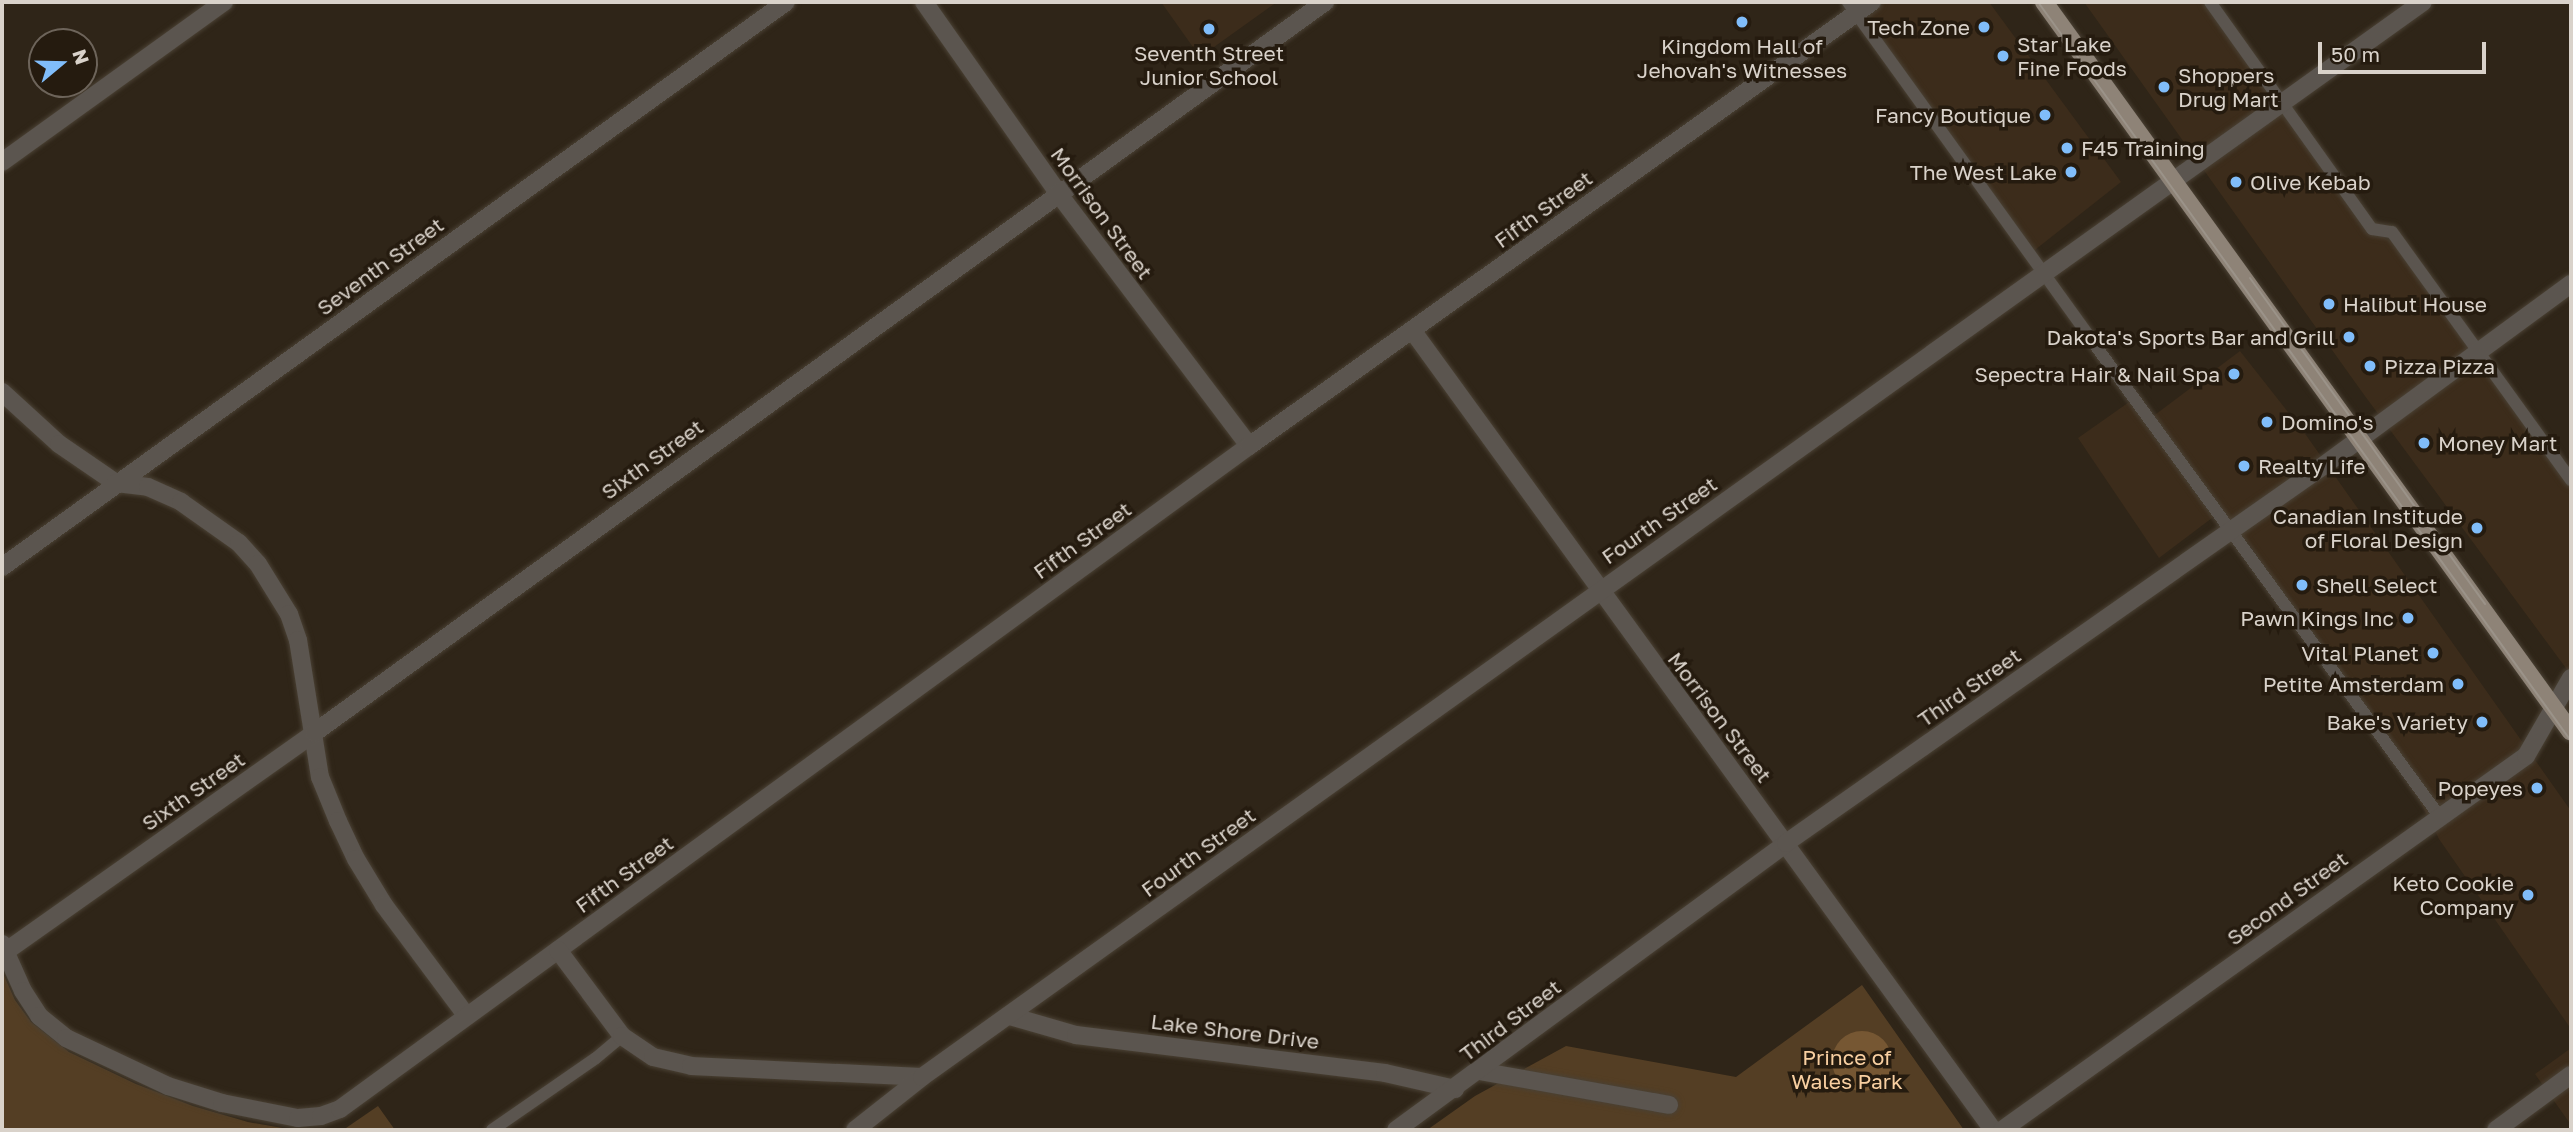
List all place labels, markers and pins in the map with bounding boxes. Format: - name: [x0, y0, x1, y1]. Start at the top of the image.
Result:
- marker: Kingdom Hall of Jehovah's Witnesses: [1734, 14, 1750, 30]
- place label: Tech Zone: [1867, 14, 1970, 40]
- marker: Tech Zone: [1976, 19, 1992, 35]
- marker: Seventh Street Junior School: [1201, 21, 1217, 37]
- place label: Star Lake Fine Foods: [2017, 31, 2127, 81]
- place label: Kingdom Hall of Jehovah's Witnesses: [1637, 33, 1847, 83]
- place label: Seventh Street Junior School: [1134, 40, 1284, 90]
- marker: Star Lake Fine Foods: [1995, 48, 2011, 64]
- place label: Shoppers Drug Mart: [2178, 62, 2279, 112]
- marker: Shoppers Drug Mart: [2156, 79, 2172, 95]
- place label: Fancy Boutique: [1875, 102, 2031, 128]
- marker: Fancy Boutique: [2037, 107, 2053, 123]
- place label: F45 Training: [2081, 135, 2205, 161]
- marker: F45 Training: [2059, 140, 2075, 156]
- place label: The West Lake: [1910, 159, 2057, 185]
- marker: The West Lake: [2063, 164, 2079, 180]
- place label: Olive Kebab: [2250, 169, 2371, 195]
- marker: Olive Kebab: [2228, 174, 2244, 190]
- place label: Halibut House: [2343, 291, 2487, 317]
- marker: Halibut House: [2321, 296, 2337, 312]
- place label: Dakota's Sports Bar and Grill: [2047, 324, 2335, 350]
- marker: Dakota's Sports Bar and Grill: [2341, 329, 2357, 345]
- place label: Pizza Pizza: [2384, 353, 2495, 379]
- marker: Pizza Pizza: [2362, 358, 2378, 374]
- place label: Sepectra Hair & Nail Spa: [1974, 361, 2220, 387]
- marker: Sepectra Hair & Nail Spa: [2226, 366, 2242, 382]
- place label: Domino's: [2281, 409, 2374, 435]
- marker: Domino's: [2259, 414, 2275, 430]
- place label: Money Mart: [2438, 430, 2557, 456]
- marker: Money Mart: [2416, 435, 2432, 451]
- place label: Realty Life: [2258, 453, 2365, 479]
- marker: Realty Life: [2236, 458, 2252, 474]
- place label: Canadian Institude of Floral Design: [2273, 503, 2463, 553]
- marker: Canadian Institude of Floral Design: [2469, 520, 2485, 536]
- place label: Shell Select: [2316, 572, 2437, 598]
- marker: Shell Select: [2294, 577, 2310, 593]
- place label: Pawn Kings Inc: [2240, 605, 2394, 631]
- marker: Pawn Kings Inc: [2400, 610, 2416, 626]
- place label: Vital Planet: [2301, 640, 2419, 666]
- marker: Vital Planet: [2425, 645, 2441, 661]
- place label: Petite Amsterdam: [2263, 671, 2444, 697]
- marker: Petite Amsterdam: [2450, 676, 2466, 692]
- place label: Bake's Variety: [2326, 709, 2468, 735]
- marker: Bake's Variety: [2474, 714, 2490, 730]
- place label: Popeyes: [2438, 775, 2523, 801]
- marker: Popeyes: [2529, 780, 2545, 796]
- place label: Keto Cookie Company: [2392, 870, 2514, 920]
- marker: Keto Cookie Company: [2520, 887, 2536, 903]

